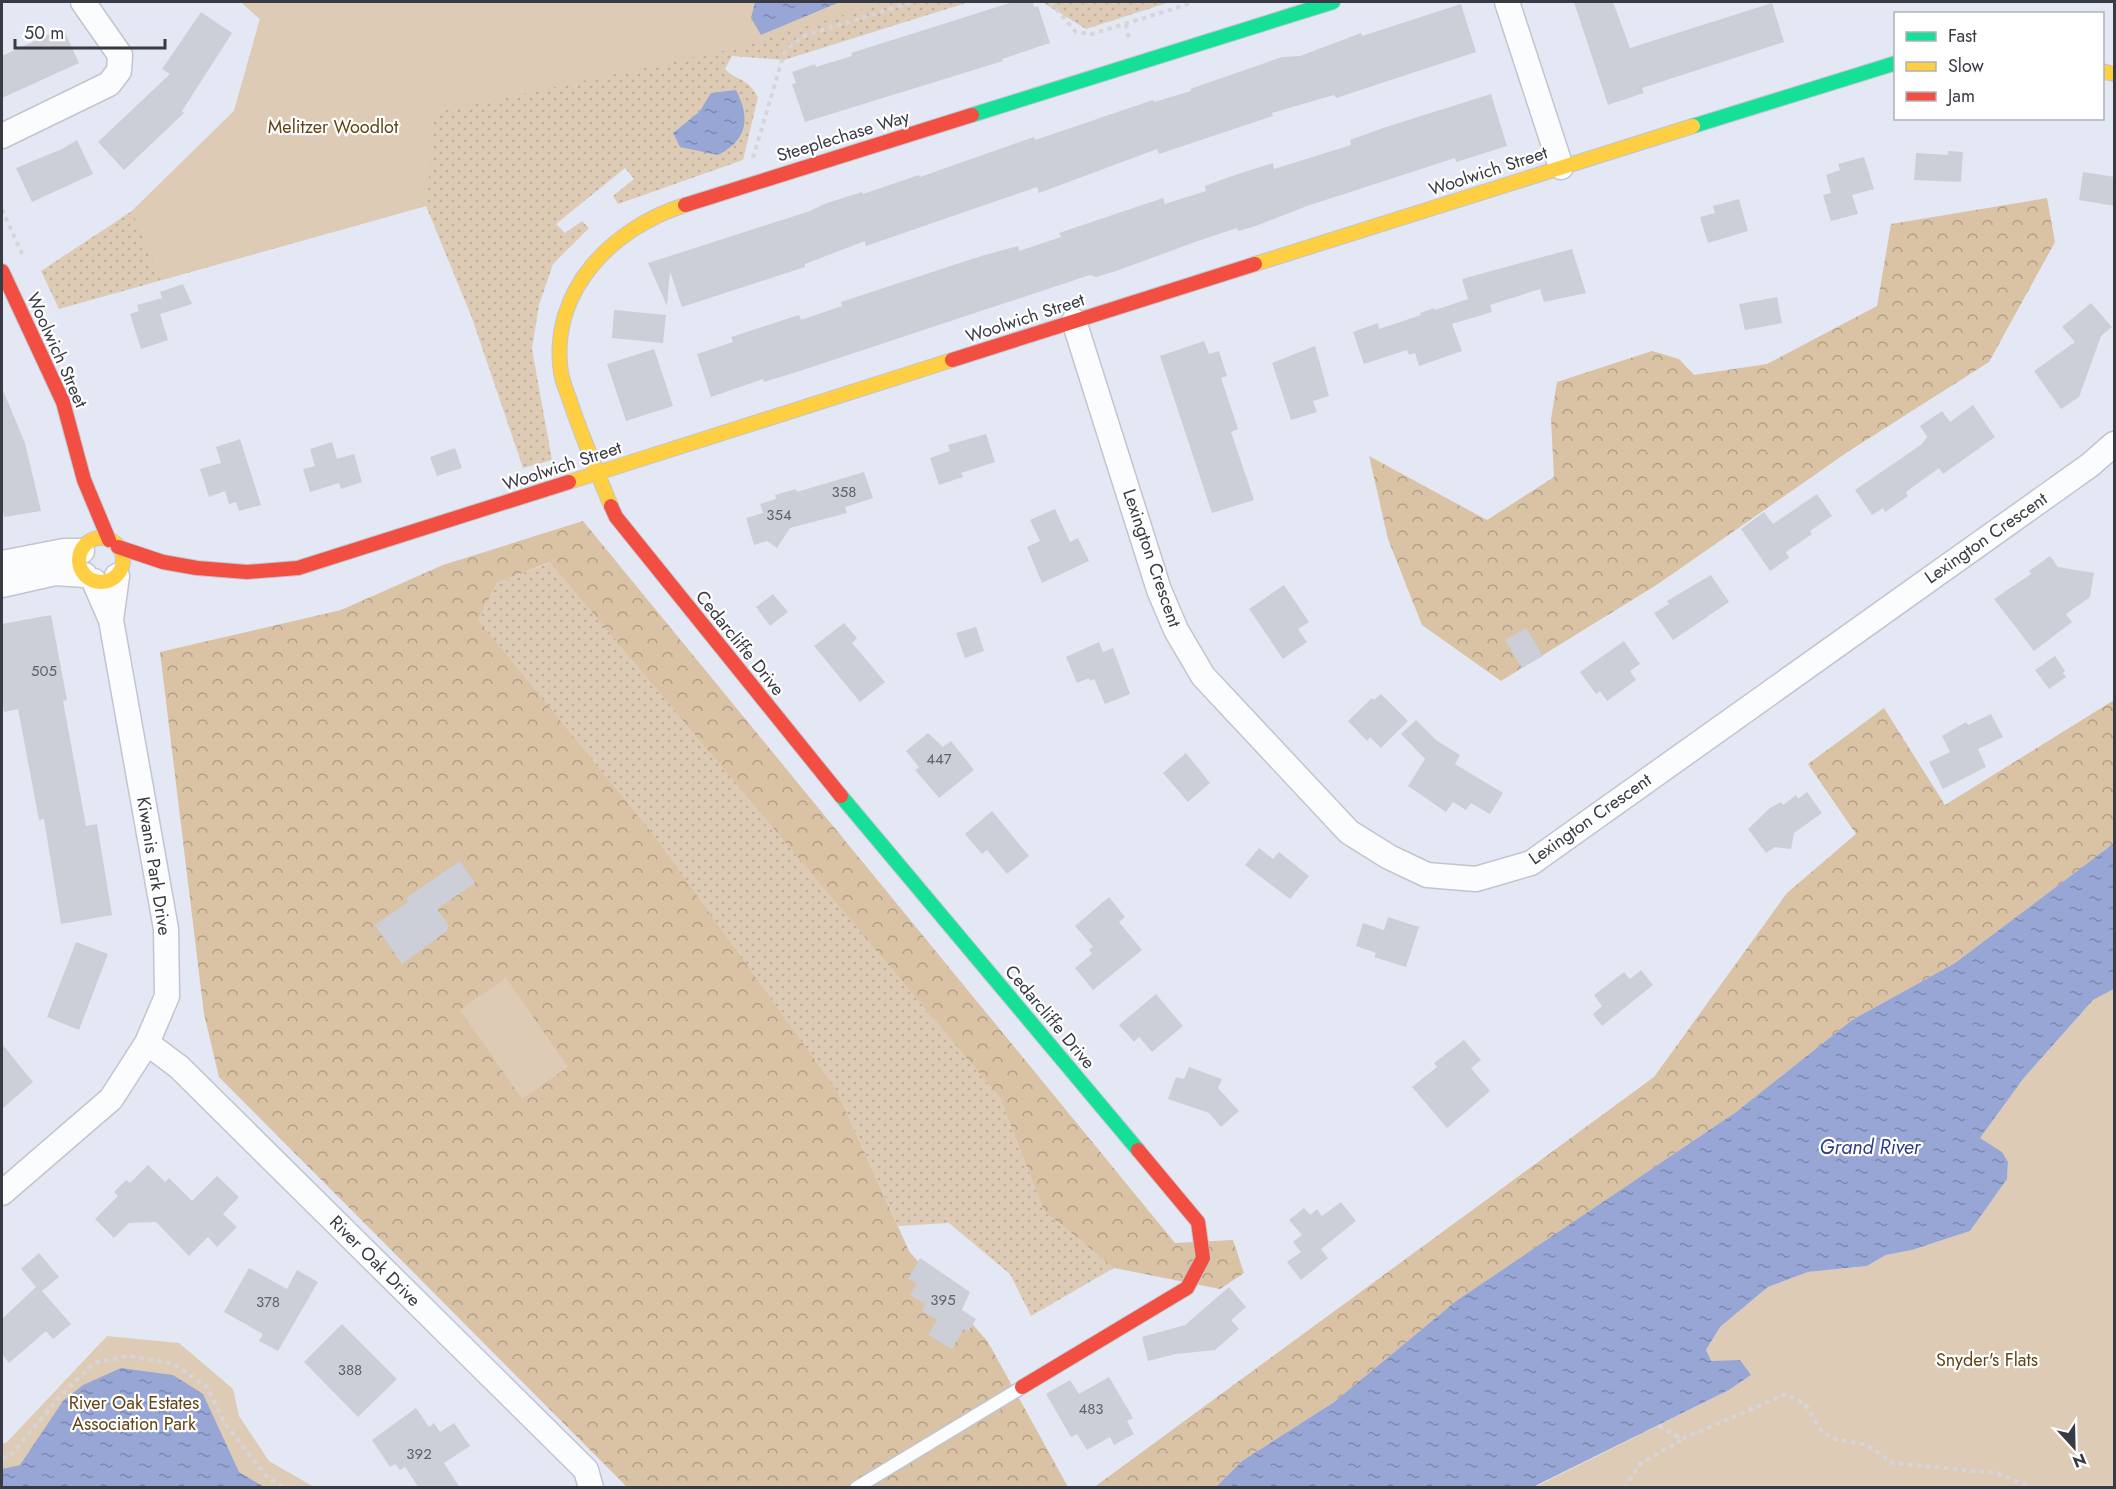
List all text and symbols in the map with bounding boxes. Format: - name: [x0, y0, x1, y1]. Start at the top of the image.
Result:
- scale bar: [15, 12, 165, 50]
- legend: [1894, 12, 2104, 120]
- text: 50 m: [24, 20, 64, 46]
- text: Fast: [1948, 23, 1977, 49]
- text: Slow: [1948, 53, 1985, 79]
- text: Jam: [1946, 83, 1975, 109]
- street label: Steeplechase Way: [773, 103, 913, 169]
- park label: Melitzer Woodlot: [268, 114, 399, 140]
- street label: Woolwich Street: [1425, 139, 1551, 202]
- street label: Woolwich Street: [962, 286, 1088, 349]
- street label: Woolwich Street: [20, 288, 94, 412]
- street label: Woolwich Street: [499, 434, 625, 497]
- house number: 358: [832, 481, 856, 503]
- street label: Lexington Crescent: [1116, 485, 1188, 631]
- street label: Lexington Crescent: [1919, 486, 2053, 590]
- house number: 354: [766, 504, 792, 526]
- street label: Cedarcliffe Drive: [689, 585, 791, 701]
- house number: 505: [31, 660, 57, 682]
- house number: 447: [926, 748, 952, 770]
- street label: Lexington Crescent: [1523, 767, 1657, 871]
- street label: Kiwanis Park Drive: [130, 795, 178, 937]
- street label: Cedarcliffe Drive: [999, 959, 1101, 1075]
- water label: Grand River: [1820, 1133, 1922, 1162]
- street label: River Oak Drive: [324, 1210, 426, 1312]
- house number: 395: [930, 1289, 956, 1311]
- house number: 378: [256, 1291, 280, 1313]
- park label: Snyder's Flats: [1936, 1347, 2038, 1373]
- house number: 388: [338, 1359, 362, 1381]
- park label: River Oak Estates Association Park: [69, 1390, 199, 1437]
- house number: 483: [1078, 1398, 1104, 1420]
- north arrow: [2044, 1417, 2104, 1477]
- house number: 392: [406, 1443, 432, 1465]
- text: N: [2069, 1447, 2090, 1473]

